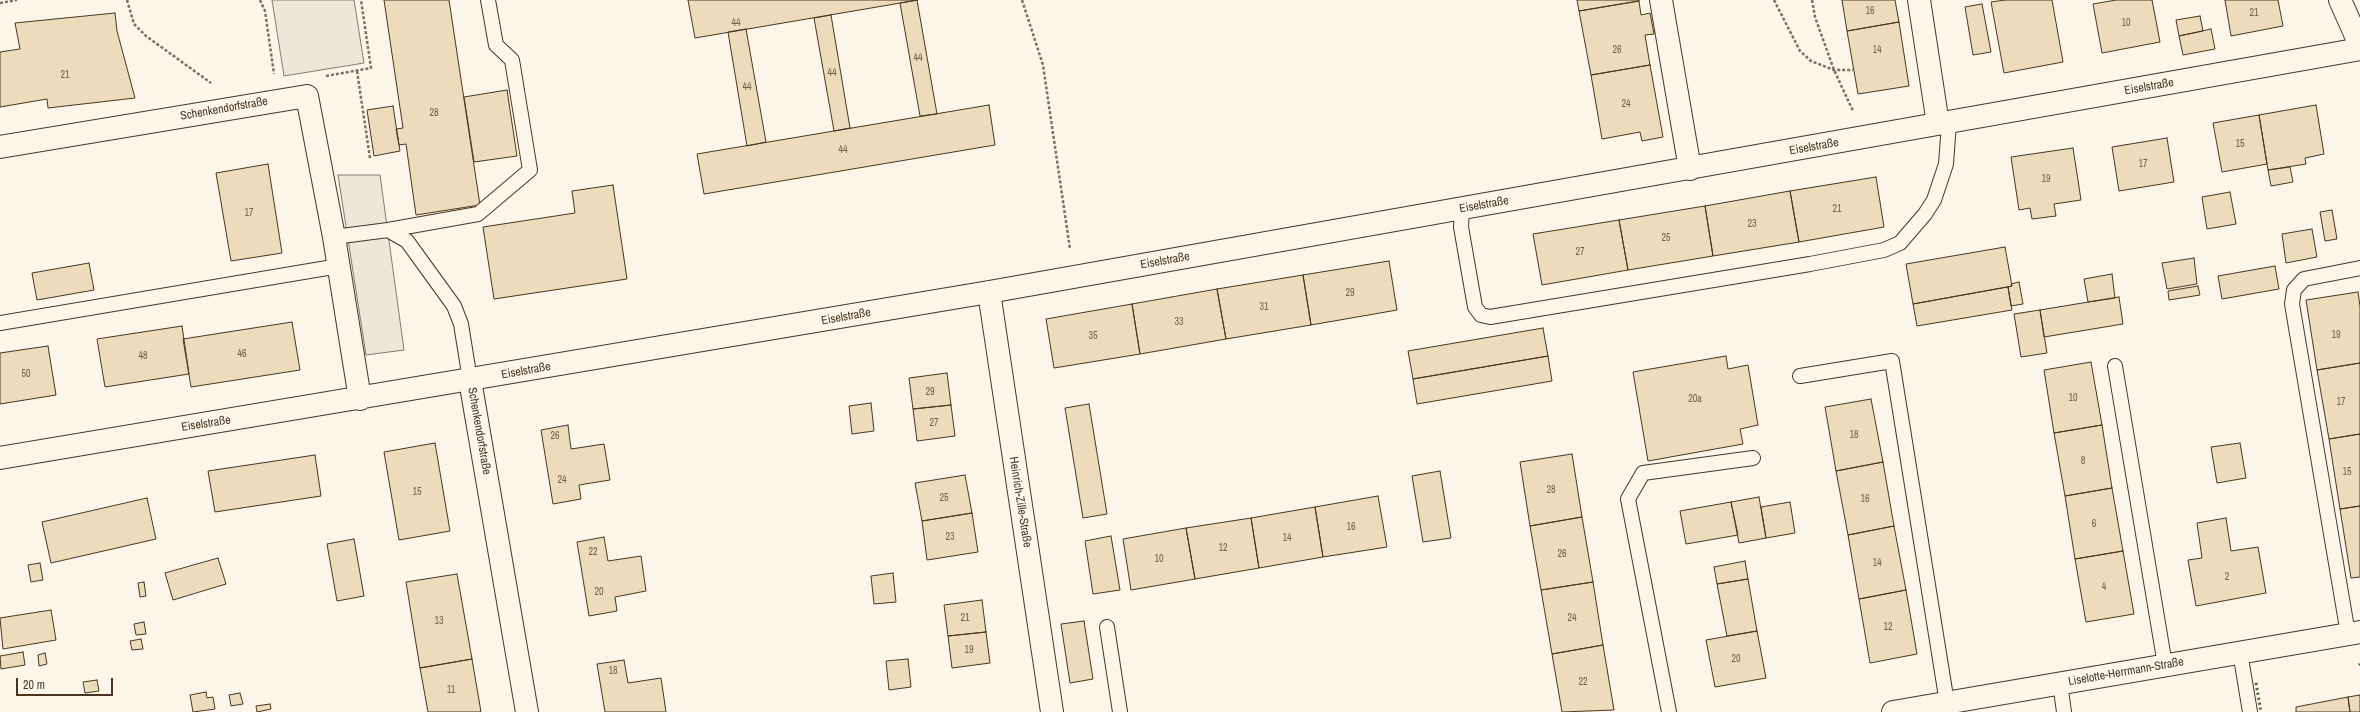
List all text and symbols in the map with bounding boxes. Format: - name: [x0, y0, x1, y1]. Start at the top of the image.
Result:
- house number: 16: [1865, 5, 1875, 17]
- house number: 21: [2249, 7, 2259, 19]
- house number: 44: [731, 17, 741, 29]
- house number: 10: [2121, 17, 2131, 29]
- house number: 26: [1612, 44, 1622, 56]
- house number: 14: [1872, 44, 1882, 56]
- house number: 44: [913, 52, 923, 64]
- house number: 44: [827, 67, 837, 79]
- house number: 21: [60, 69, 70, 81]
- street label: Eiselstraße: [2123, 76, 2175, 98]
- house number: 44: [742, 81, 752, 93]
- street label: Schenkendorfstraße: [179, 94, 269, 124]
- house number: 24: [1621, 98, 1631, 110]
- house number: 28: [429, 107, 439, 119]
- street label: Eiselstraße: [1788, 136, 1840, 158]
- house number: 15: [2235, 138, 2245, 150]
- house number: 44: [838, 144, 848, 156]
- house number: 17: [2138, 158, 2148, 170]
- house number: 19: [2041, 173, 2051, 185]
- street label: Eiselstraße: [1458, 194, 1510, 216]
- house number: 21: [1832, 203, 1842, 215]
- house number: 17: [244, 207, 254, 219]
- house number: 23: [1747, 218, 1757, 230]
- house number: 25: [1661, 232, 1671, 244]
- house number: 27: [1575, 246, 1585, 258]
- street label: Eiselstraße: [1139, 250, 1191, 272]
- house number: 29: [1345, 287, 1355, 299]
- house number: 31: [1259, 301, 1269, 313]
- street label: Eiselstraße: [820, 306, 872, 328]
- house number: 33: [1174, 316, 1184, 328]
- house number: 19: [2331, 329, 2341, 341]
- house number: 35: [1088, 330, 1098, 342]
- house number: 46: [237, 348, 247, 360]
- house number: 48: [138, 350, 148, 362]
- street label: Eiselstraße: [500, 360, 552, 382]
- house number: 50: [21, 368, 31, 380]
- street label: Schenkendorfstraße: [464, 386, 494, 476]
- house number: 29: [925, 386, 935, 398]
- house number: 10: [2068, 392, 2078, 404]
- house number: 20a: [1688, 393, 1702, 405]
- house number: 17: [2336, 396, 2346, 408]
- street label: Eiselstraße: [180, 413, 232, 435]
- house number: 27: [929, 417, 939, 429]
- house number: 18: [1849, 429, 1859, 441]
- house number: 26: [550, 430, 560, 442]
- house number: 8: [2081, 455, 2085, 467]
- street label: Heinrich-Zille-Straße: [1006, 456, 1034, 548]
- house number: 15: [2342, 466, 2352, 478]
- house number: 24: [557, 474, 567, 486]
- house number: 28: [1546, 484, 1556, 496]
- house number: 15: [412, 486, 422, 498]
- house number: 25: [939, 492, 949, 504]
- house number: 16: [1860, 493, 1870, 505]
- house number: 6: [2092, 518, 2096, 530]
- house number: 16: [1346, 521, 1356, 533]
- house number: 23: [945, 531, 955, 543]
- house number: 14: [1282, 532, 1292, 544]
- house number: 12: [1218, 542, 1228, 554]
- house number: 22: [588, 546, 598, 558]
- house number: 26: [1557, 548, 1567, 560]
- house number: 10: [1154, 553, 1164, 565]
- house number: 14: [1872, 557, 1882, 569]
- house number: 2: [2225, 571, 2229, 583]
- house number: 4: [2102, 581, 2106, 593]
- house number: 20: [594, 586, 604, 598]
- house number: 21: [960, 612, 970, 624]
- house number: 24: [1567, 612, 1577, 624]
- house number: 13: [434, 615, 444, 627]
- house number: 12: [1883, 621, 1893, 633]
- house number: 19: [964, 644, 974, 656]
- house number: 20: [1731, 653, 1741, 665]
- street label: Liselotte-Herrmann-Straße: [2067, 655, 2185, 689]
- house number: 18: [608, 665, 618, 677]
- scale bar: [18, 670, 115, 696]
- house number: 22: [1578, 676, 1588, 688]
- text: 20 m: [23, 677, 45, 693]
- house number: 11: [447, 684, 455, 696]

